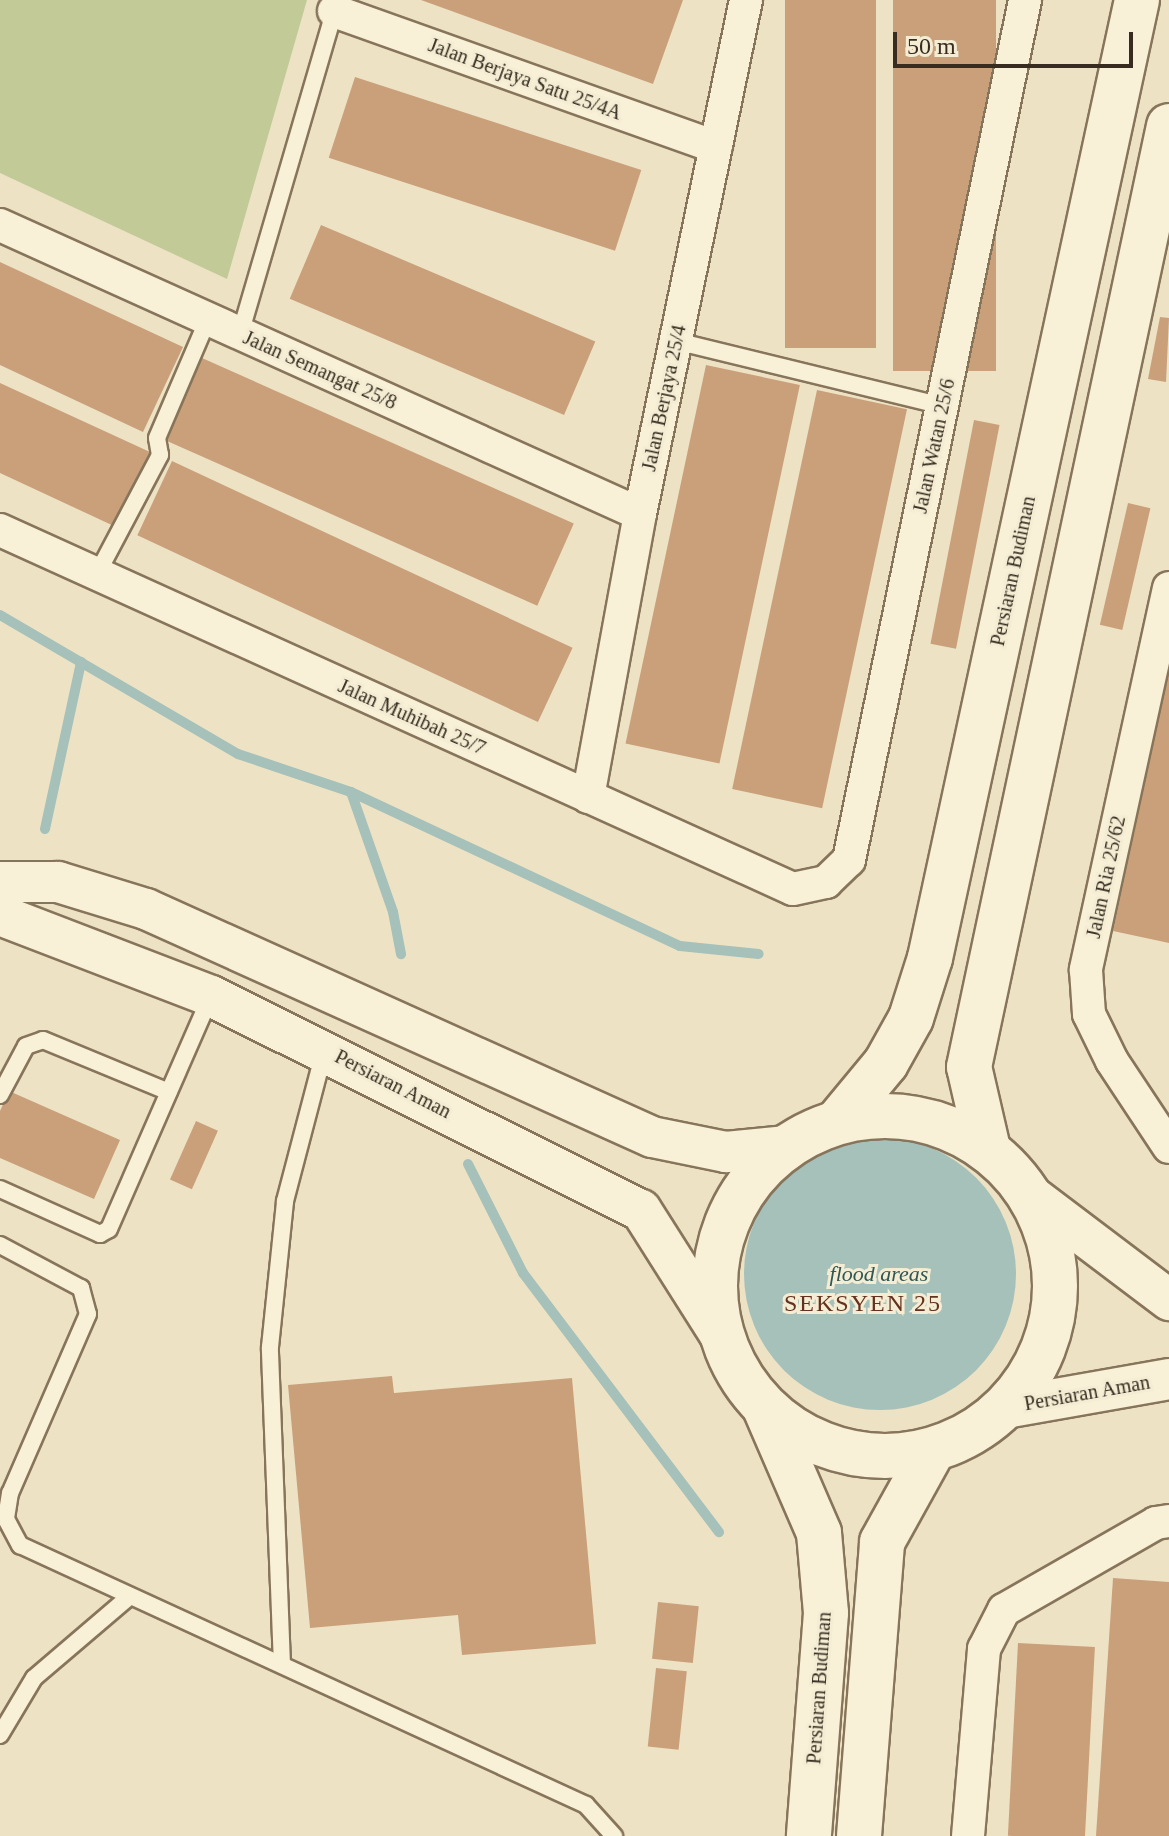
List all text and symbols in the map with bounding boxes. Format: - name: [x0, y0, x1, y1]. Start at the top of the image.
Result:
- scale bar: [897, 16, 1137, 66]
- street label: Jalan Berjaya Satu 25/4A: [425, 33, 625, 125]
- text: 50 m: [907, 33, 956, 59]
- street label: Jalan Berjaya 25/4: [637, 323, 691, 473]
- street label: Jalan Semangat 25/8: [240, 325, 400, 415]
- street label: Jalan Watan 25/6: [908, 376, 960, 516]
- street label: Persiaran Budiman: [985, 494, 1041, 648]
- street label: Jalan Muhibah 25/7: [335, 674, 489, 760]
- street label: Jalan Ria 25/62: [1081, 814, 1131, 940]
- street label: Persiaran Aman: [330, 1044, 456, 1124]
- water label: flood areas: [830, 1261, 928, 1287]
- district label: SEKSYEN 25: [784, 1290, 942, 1318]
- street label: Persiaran Aman: [1022, 1370, 1152, 1416]
- street label: Persiaran Budiman: [802, 1611, 836, 1765]

